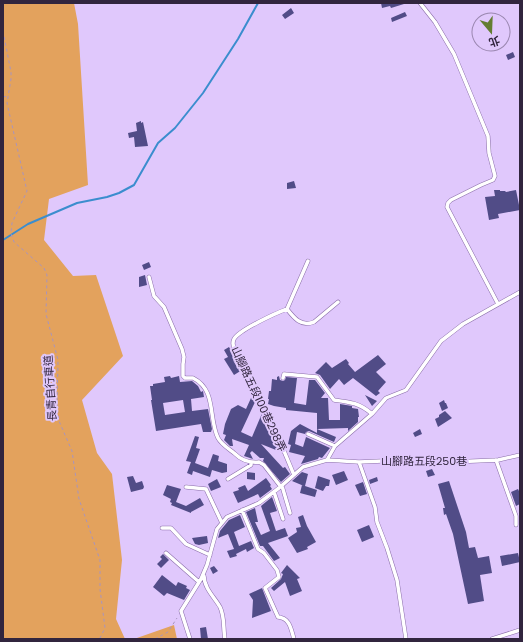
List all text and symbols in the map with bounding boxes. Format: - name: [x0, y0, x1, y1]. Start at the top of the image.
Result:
- north arrow: [471, 12, 511, 52]
- text: 北: [486, 32, 502, 51]
- street label: 山腳路五段100巷298弄: [228, 344, 290, 454]
- street label: 長青自行車道: [40, 355, 60, 421]
- street label: 山腳路五段250巷: [381, 453, 467, 469]

